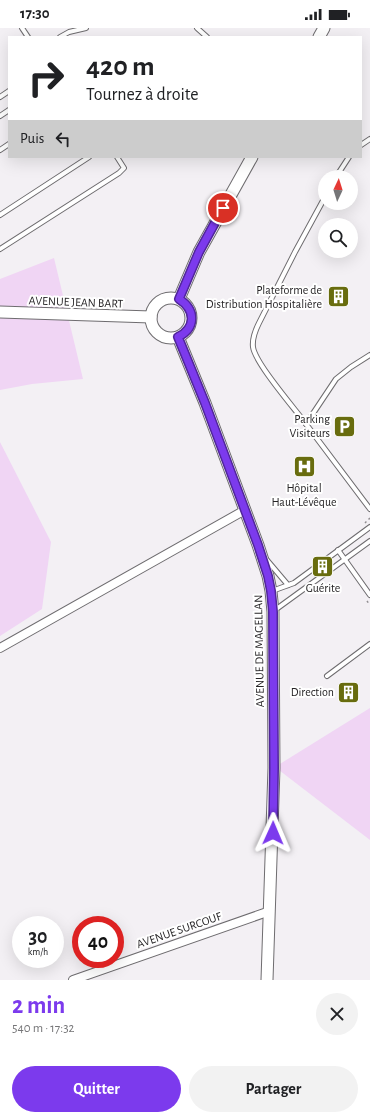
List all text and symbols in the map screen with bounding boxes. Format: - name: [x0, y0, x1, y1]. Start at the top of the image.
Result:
- text: 17:30: [20, 6, 50, 21]
- icon: right: [20, 52, 72, 104]
- text: 420 m: [86, 53, 155, 81]
- text: Tournez à droite: [86, 86, 199, 104]
- icon: left: [52, 128, 74, 150]
- text: Puis: [20, 131, 44, 146]
- north arrow: [318, 170, 358, 210]
- map controls: [318, 170, 358, 258]
- pin: [206, 191, 240, 225]
- icon: arrive: [212, 197, 234, 219]
- button: search: [318, 218, 358, 258]
- place label: Plateforme de Distribution Hospitalière: [206, 284, 322, 310]
- building icon: Plateforme de Distribution Hospitalière: [325, 284, 351, 310]
- street label: AVENUE JEAN BART: [28, 294, 124, 310]
- place label: Parking Visiteurs: [289, 413, 330, 439]
- parking icon: Parking Visiteurs: [332, 413, 358, 439]
- hospital icon: Hôpital Haut-Lévêque: [291, 454, 317, 480]
- place label: Hôpital Haut-Lévêque: [271, 482, 337, 508]
- building icon: Guérite: [310, 554, 336, 580]
- place label: Guérite: [306, 582, 340, 594]
- street label: AVENUE DE MAGELLAN: [252, 595, 266, 707]
- building icon: Direction: [336, 679, 362, 705]
- place label: Direction: [291, 686, 334, 698]
- position arrow: [252, 812, 294, 854]
- street label: AVENUE SURCOUF: [135, 910, 224, 950]
- speed limit sign: 40: [72, 916, 124, 968]
- text: 30: [28, 927, 48, 947]
- text: km/h: [28, 947, 48, 957]
- button: close: [316, 993, 358, 1035]
- text: 2 min: [12, 994, 65, 1018]
- text: 540 m · 17:32: [12, 1022, 75, 1035]
- button: Quitter: [12, 1066, 181, 1112]
- button: Partager: [189, 1066, 358, 1112]

